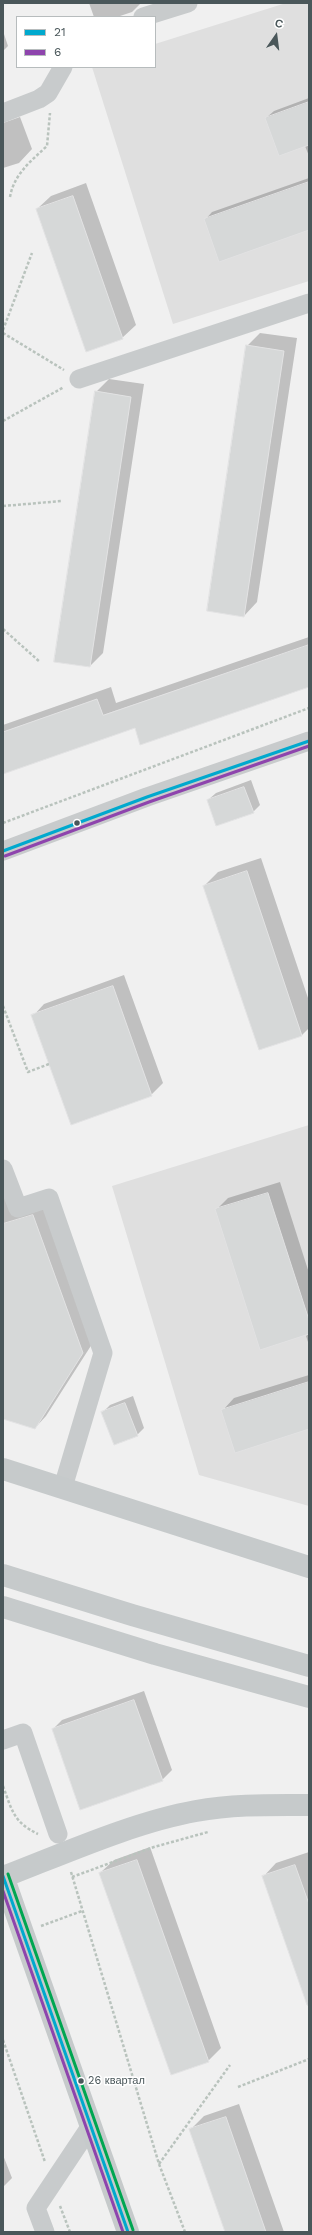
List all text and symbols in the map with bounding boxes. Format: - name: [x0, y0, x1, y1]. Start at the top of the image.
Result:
- legend: [16, 16, 156, 68]
- north arrow: [256, 16, 296, 56]
- text: С: [274, 17, 284, 31]
- text: 21: [54, 25, 66, 39]
- text: 6: [54, 45, 61, 59]
- unlabelled marker: [72, 818, 82, 828]
- place label: 26 квартал: [88, 2074, 145, 2088]
- marker: 26 квартал: [76, 2076, 86, 2086]

